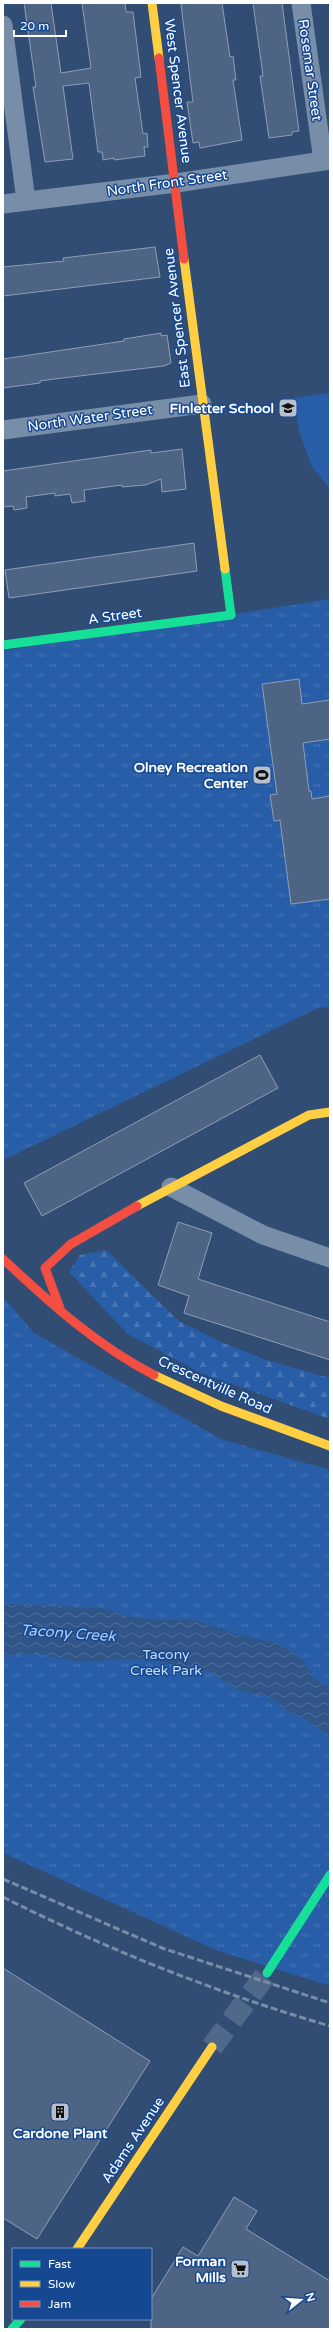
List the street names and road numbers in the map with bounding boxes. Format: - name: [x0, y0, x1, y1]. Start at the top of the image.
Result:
- street label: West Spencer Avenue: [161, 18, 195, 164]
- street label: Rosemar Street: [294, 18, 326, 123]
- street label: North Front Street: [106, 166, 229, 200]
- street label: East Spencer Avenue: [160, 247, 194, 389]
- street label: North Water Street: [26, 401, 154, 435]
- street label: A Street: [87, 604, 144, 628]
- street label: Crescentville Road: [155, 1352, 275, 1418]
- street label: Adams Avenue: [98, 2094, 168, 2186]

